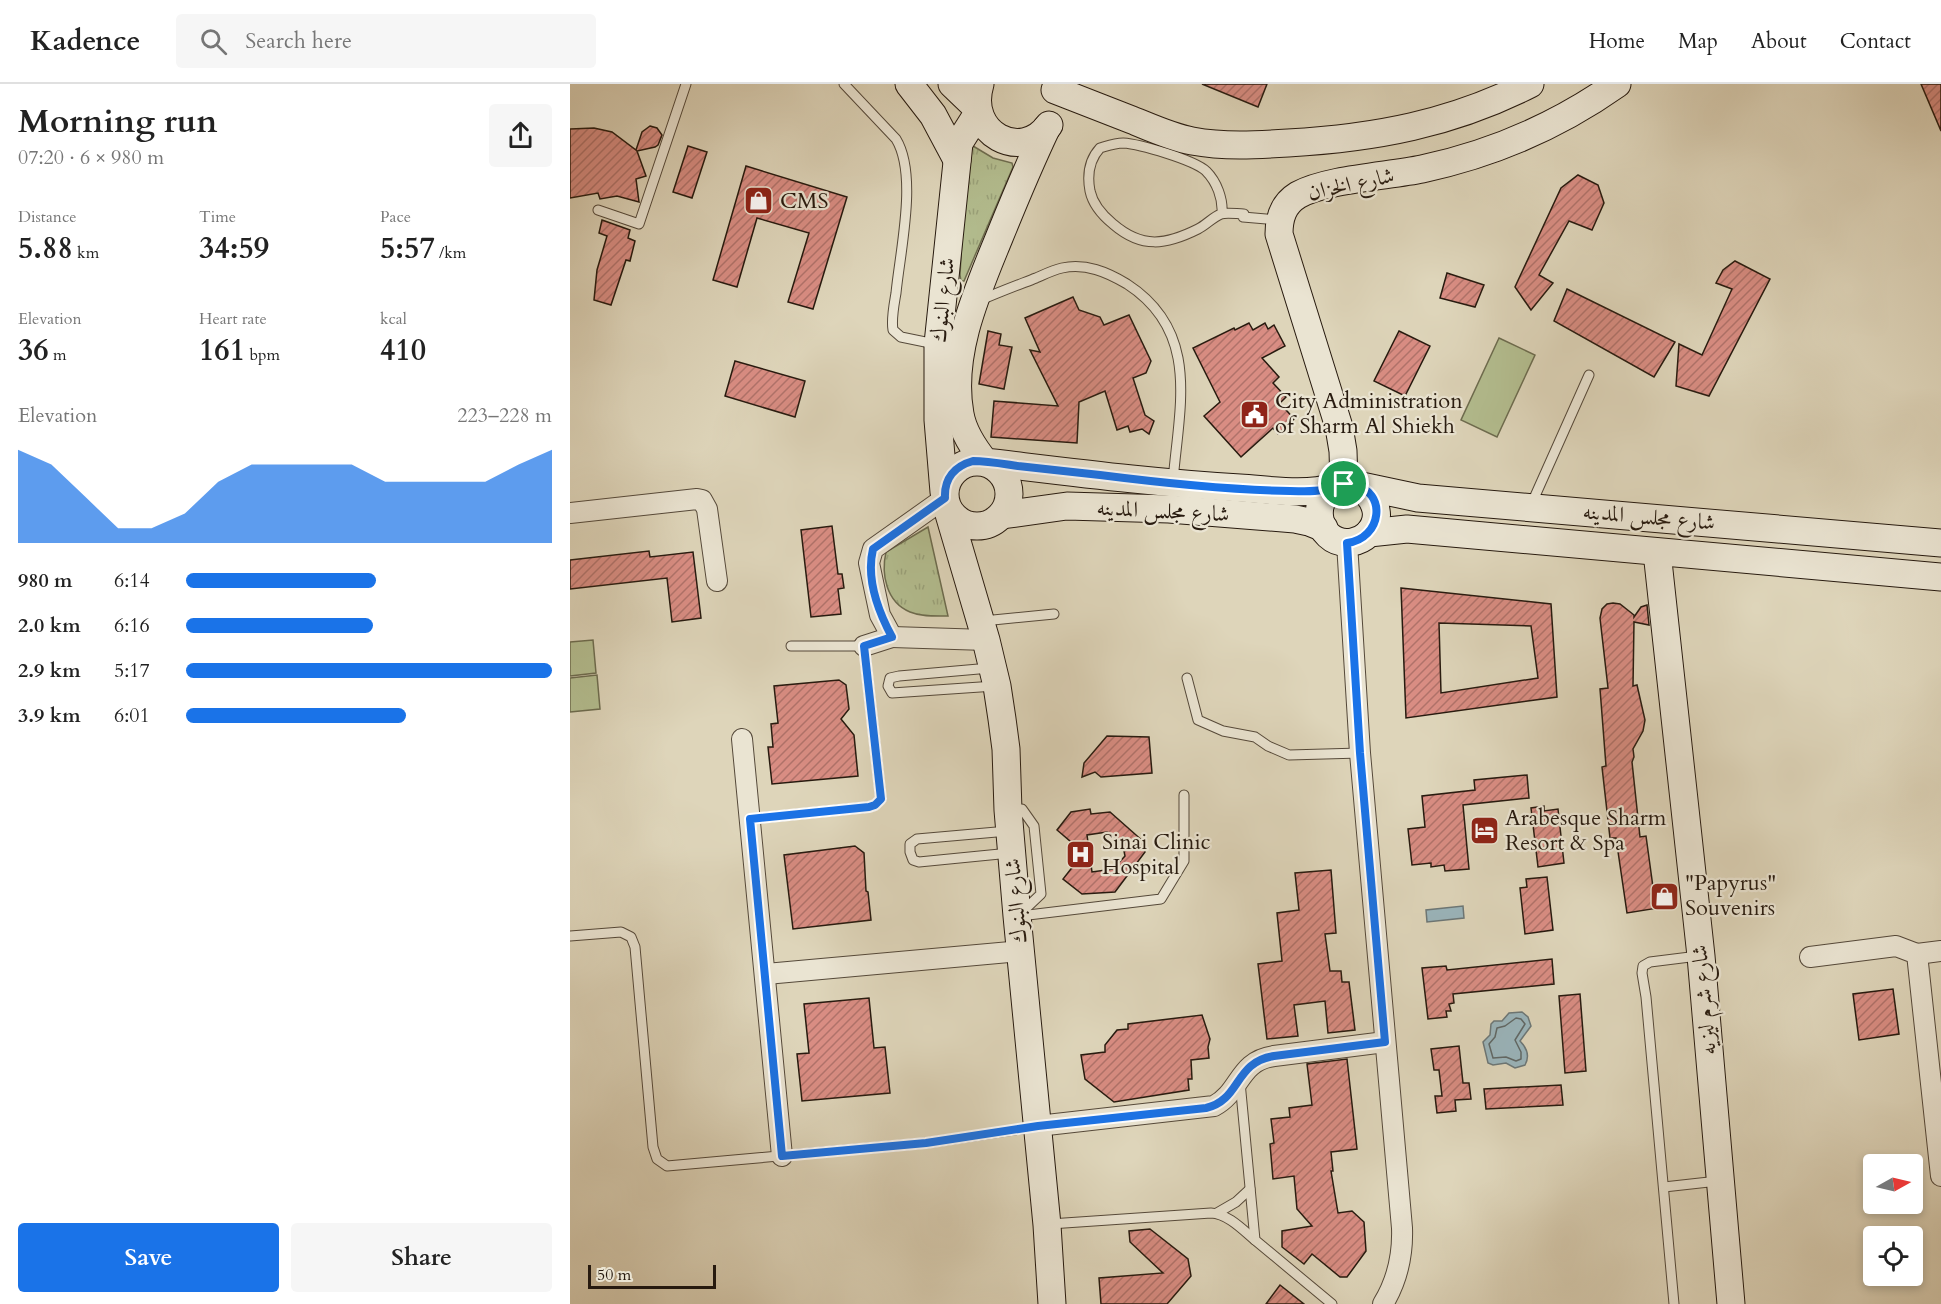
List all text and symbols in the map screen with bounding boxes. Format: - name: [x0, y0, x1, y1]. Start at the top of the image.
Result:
- search box: [176, 14, 596, 68]
- text: Kadence: [30, 22, 140, 60]
- icon: search: [197, 25, 230, 58]
- text: Search here: [245, 26, 352, 56]
- text: Home: [1589, 27, 1645, 56]
- text: Map: [1678, 27, 1718, 56]
- text: About: [1751, 27, 1807, 56]
- text: Contact: [1840, 27, 1911, 56]
- text: Morning run: [18, 99, 218, 144]
- button: share: [489, 104, 552, 167]
- text: 07:20 · 6 × 980 m: [18, 144, 164, 171]
- street label: شارع الخزان: [1305, 160, 1398, 211]
- shop icon: CMS: [743, 185, 775, 217]
- place label: CMS: [780, 186, 829, 216]
- text: Distance: [18, 206, 76, 228]
- text: Time: [199, 206, 236, 228]
- text: Pace: [380, 206, 411, 228]
- text: 5.88: [18, 228, 73, 269]
- text: 34:59: [199, 228, 269, 269]
- text: 5:57: [380, 228, 435, 269]
- text: km: [73, 242, 99, 264]
- text: /km: [435, 242, 466, 264]
- street label: شارع البنوك: [924, 256, 965, 344]
- text: Elevation: [18, 308, 82, 330]
- text: Heart rate: [199, 308, 267, 330]
- text: kcal: [380, 308, 407, 330]
- text: 36: [18, 330, 49, 371]
- text: 161: [199, 330, 245, 371]
- text: 410: [380, 330, 426, 371]
- text: m: [49, 344, 67, 366]
- text: bpm: [245, 344, 280, 366]
- place label: City Administration of Sharm Al Shiekh: [1275, 386, 1463, 441]
- public building icon: City Administration of Sharm Al Shiekh: [1238, 398, 1270, 430]
- text: Elevation: [18, 402, 97, 429]
- text: 223–228 m: [457, 402, 552, 429]
- pin: [1318, 458, 1369, 509]
- icon: arrive: [1327, 467, 1360, 500]
- street label: شارع مجلس المدينه: [1096, 493, 1230, 532]
- street label: شارع مجلس المدينه: [1581, 496, 1716, 541]
- text: 980 m: [18, 567, 73, 594]
- text: 6:14: [114, 567, 150, 594]
- text: 2.0 km: [18, 612, 81, 639]
- text: 6:16: [114, 612, 150, 639]
- text: 2.9 km: [18, 657, 81, 684]
- text: 5:17: [114, 657, 150, 684]
- text: 3.9 km: [18, 702, 81, 729]
- text: 6:01: [114, 702, 150, 729]
- place label: Arabesque Sharm Resort & Spa: [1505, 803, 1667, 858]
- hotel icon: Arabesque Sharm Resort & Spa: [1468, 815, 1500, 847]
- place label: Sinai Clinic Hospital: [1102, 827, 1211, 882]
- hospital icon: Sinai Clinic Hospital: [1065, 839, 1097, 871]
- street label: شارع البنوك: [997, 857, 1038, 945]
- place label: "Papyrus" Souvenirs: [1685, 868, 1776, 923]
- shop icon: "Papyrus" Souvenirs: [1648, 880, 1680, 912]
- street label: شارع شرم ليزيه: [1684, 943, 1728, 1057]
- north arrow: [1863, 1154, 1923, 1214]
- map controls: [1863, 1154, 1923, 1286]
- button: Save: [18, 1223, 279, 1292]
- button: Share: [291, 1223, 552, 1292]
- button: locate: [1863, 1226, 1923, 1286]
- scale bar: [588, 1262, 716, 1290]
- text: 50 m: [597, 1264, 631, 1286]

